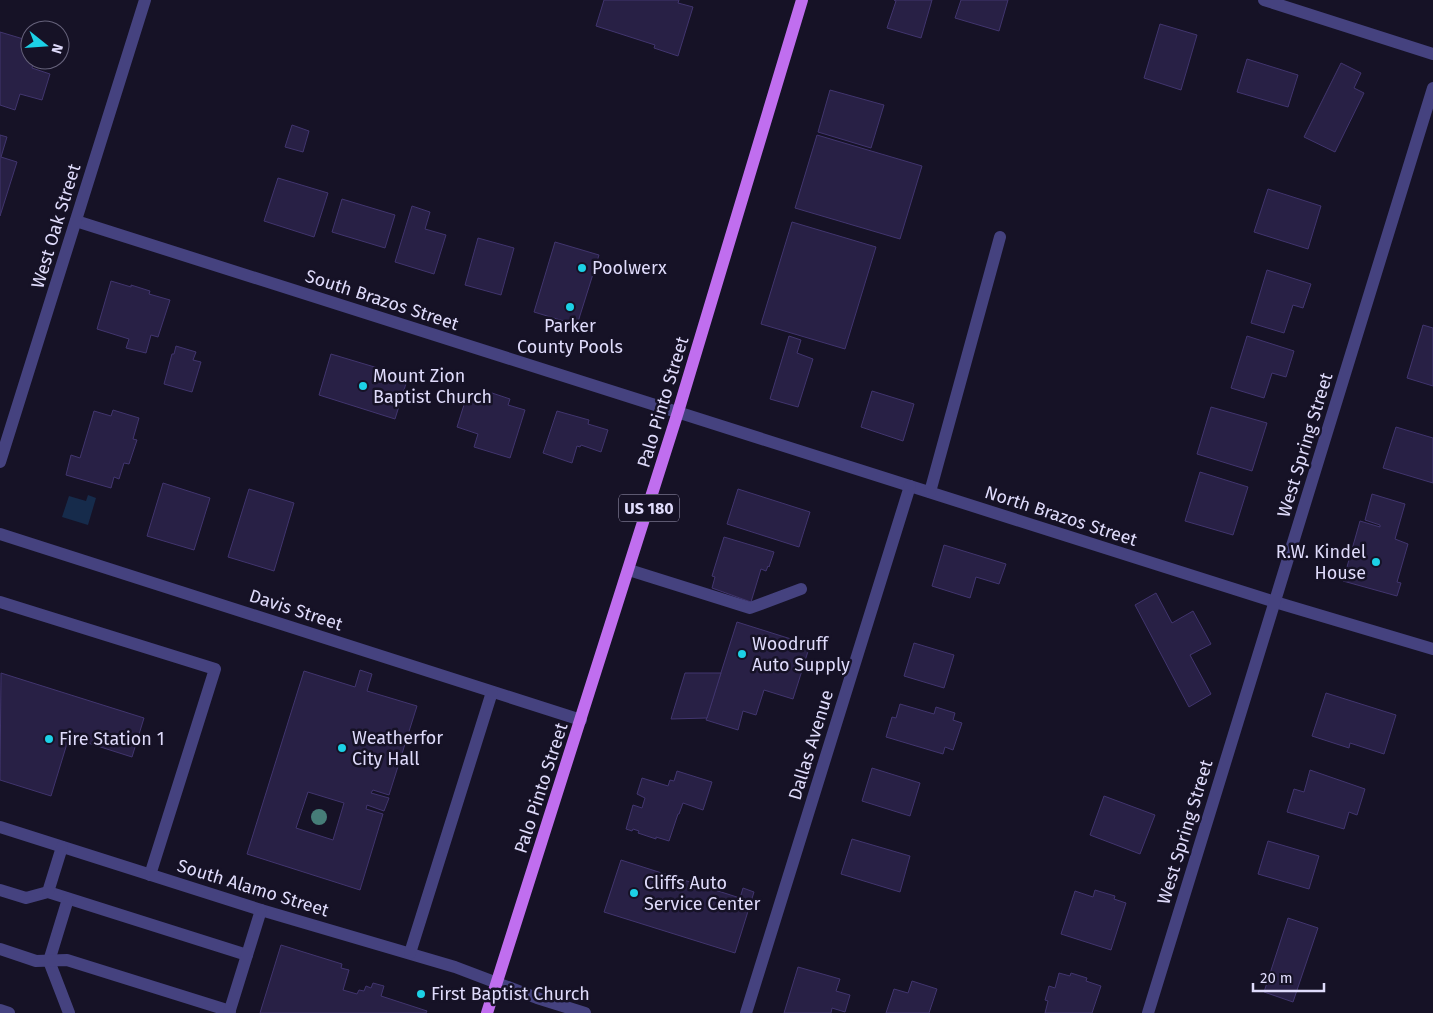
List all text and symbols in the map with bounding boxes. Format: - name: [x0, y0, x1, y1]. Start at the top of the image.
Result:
- north arrow: [20, 20, 70, 70]
- text: N: [47, 42, 66, 56]
- street label: West Oak Street: [27, 161, 86, 291]
- place label: Poolwerx: [592, 257, 667, 279]
- marker: Poolwerx: [576, 262, 588, 274]
- street label: South Brazos Street: [303, 265, 462, 335]
- marker: Parker County Pools: [564, 301, 576, 313]
- place label: Parker County Pools: [517, 315, 623, 358]
- street label: Palo Pinto Street: [633, 333, 694, 470]
- place label: Mount Zion Baptist Church: [373, 365, 492, 408]
- street label: West Spring Street: [1273, 369, 1338, 520]
- marker: Mount Zion Baptist Church: [357, 380, 369, 392]
- street label: North Brazos Street: [982, 481, 1140, 551]
- road number: US 180: [619, 494, 679, 522]
- place label: R.W. Kindel House: [1276, 541, 1366, 584]
- marker: R.W. Kindel House: [1370, 556, 1382, 568]
- street label: Davis Street: [247, 585, 346, 636]
- place label: Woodruff Auto Supply: [752, 633, 850, 676]
- marker: Woodruff Auto Supply: [736, 648, 748, 660]
- street label: Dallas Avenue: [784, 687, 838, 803]
- street label: Palo Pinto Street: [510, 719, 573, 856]
- place label: Weatherfor City Hall: [352, 727, 443, 770]
- place label: Fire Station 1: [59, 728, 164, 750]
- marker: Fire Station 1: [43, 733, 55, 745]
- marker: Weatherfor City Hall: [336, 742, 348, 754]
- street label: West Spring Street: [1153, 756, 1218, 907]
- street label: South Alamo Street: [174, 854, 332, 922]
- place label: Cliffs Auto Service Center: [644, 872, 760, 915]
- marker: Cliffs Auto Service Center: [628, 887, 640, 899]
- scale bar: [1253, 960, 1324, 992]
- text: 20 m: [1260, 969, 1293, 987]
- place label: First Baptist Church: [431, 983, 590, 1005]
- marker: First Baptist Church: [415, 988, 427, 1000]

